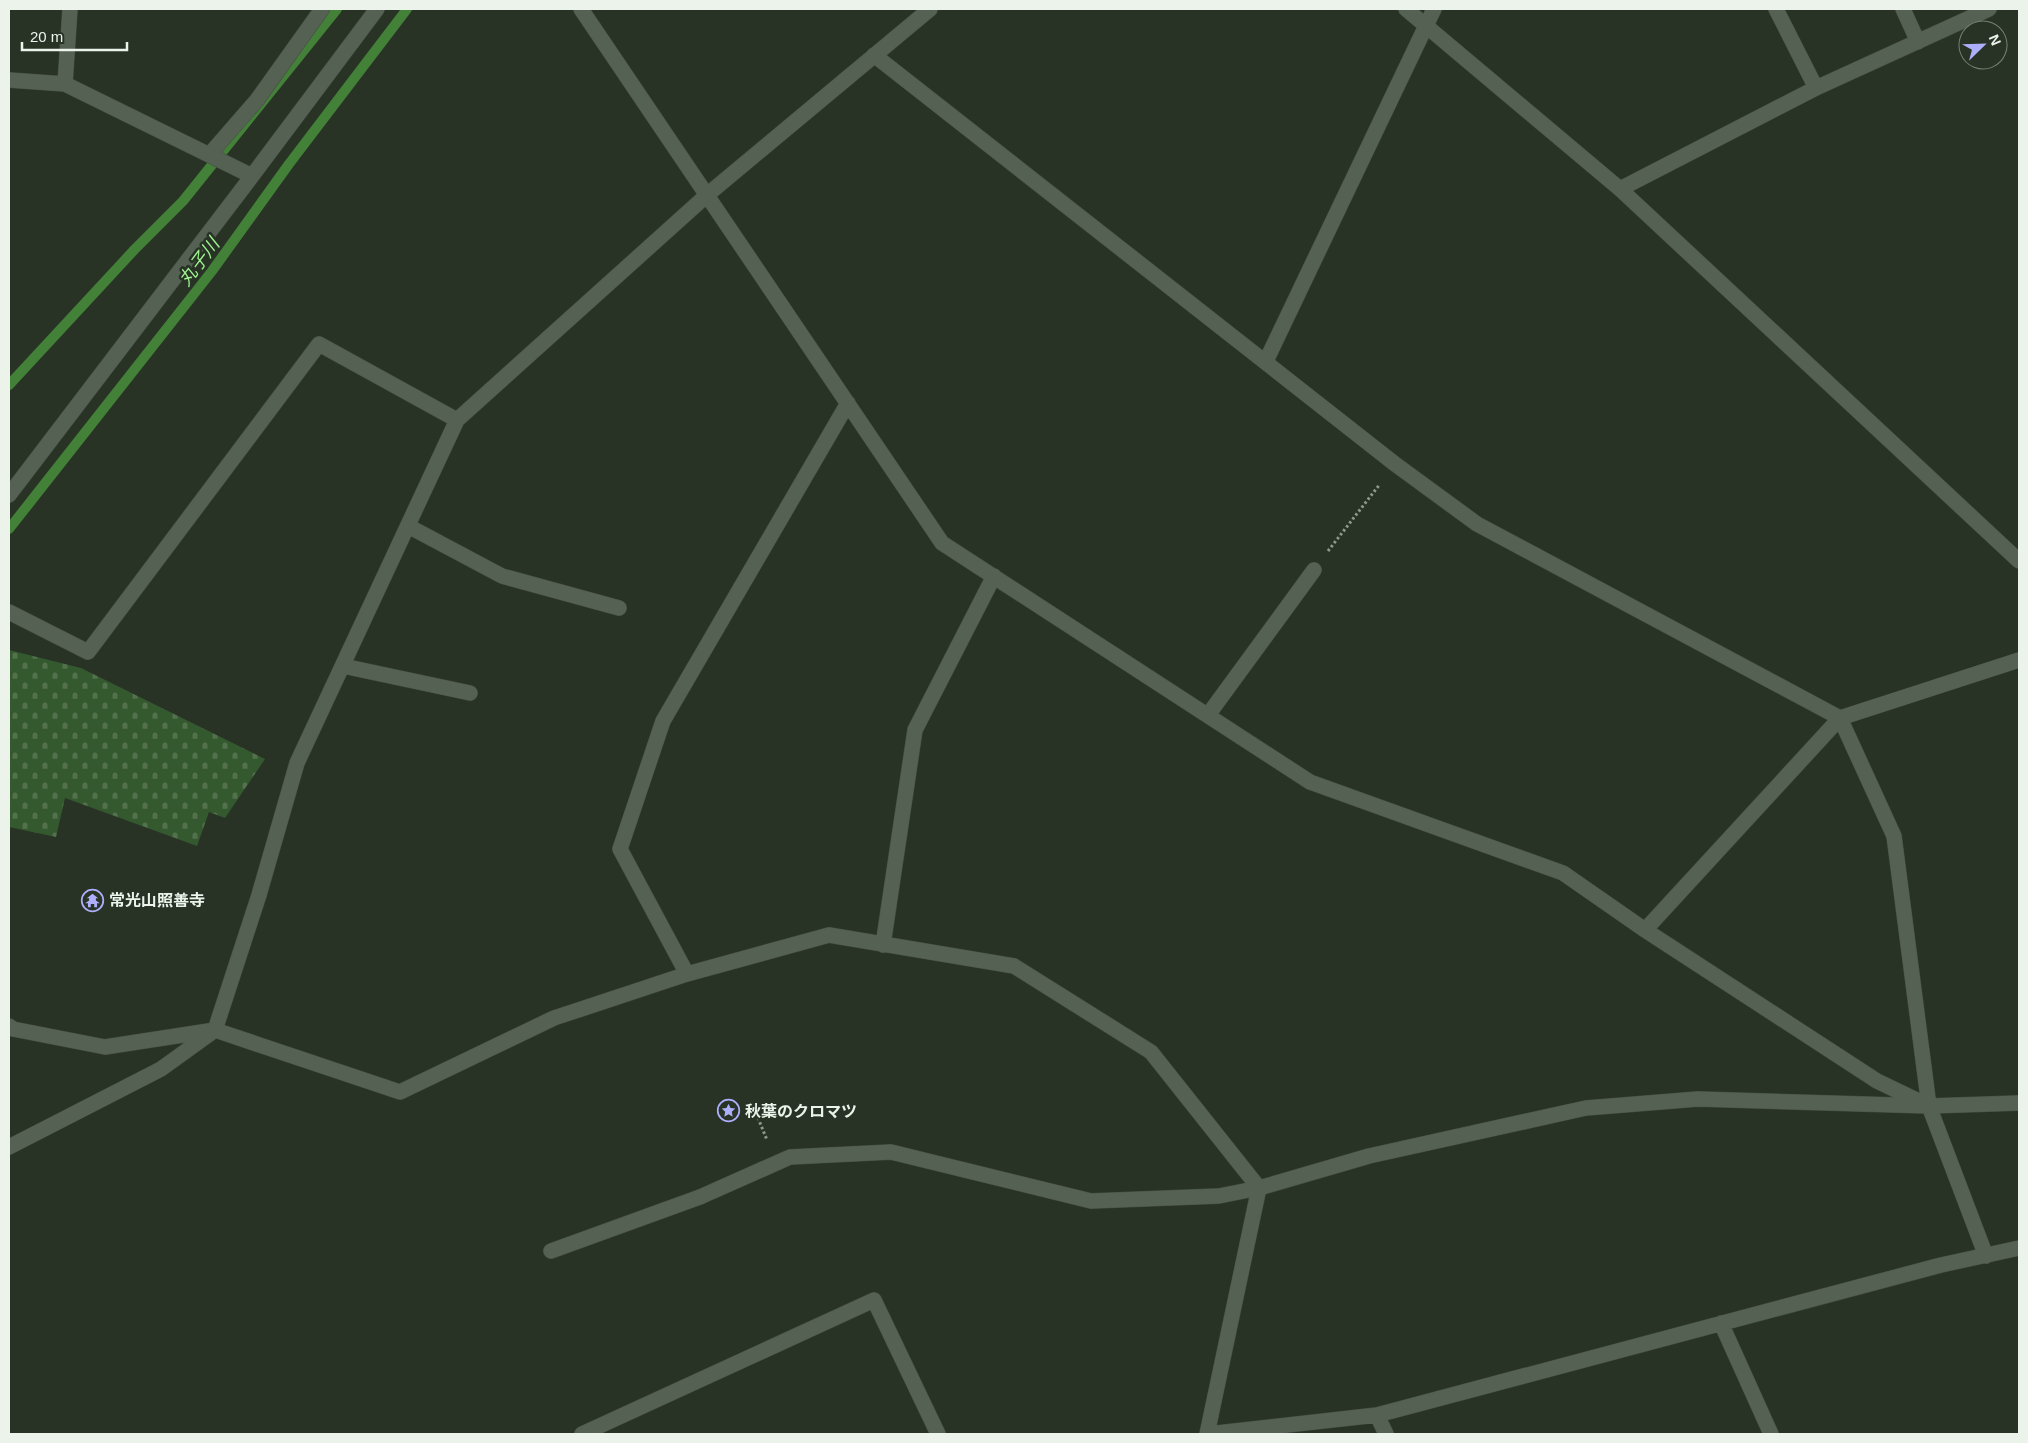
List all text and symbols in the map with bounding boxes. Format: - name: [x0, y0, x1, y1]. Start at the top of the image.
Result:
- scale bar: [22, 20, 128, 52]
- north arrow: [1958, 20, 2008, 70]
- text: 20 m: [30, 28, 63, 45]
- text: N: [1986, 32, 2004, 48]
- water label: 丸子川: [175, 233, 224, 290]
- temple icon: 常光山照善寺: [81, 888, 105, 912]
- place label: 常光山照善寺: [109, 892, 205, 909]
- place icon: 秋葉のクロマツ: [717, 1099, 741, 1123]
- place label: 秋葉のクロマツ: [745, 1103, 857, 1120]

